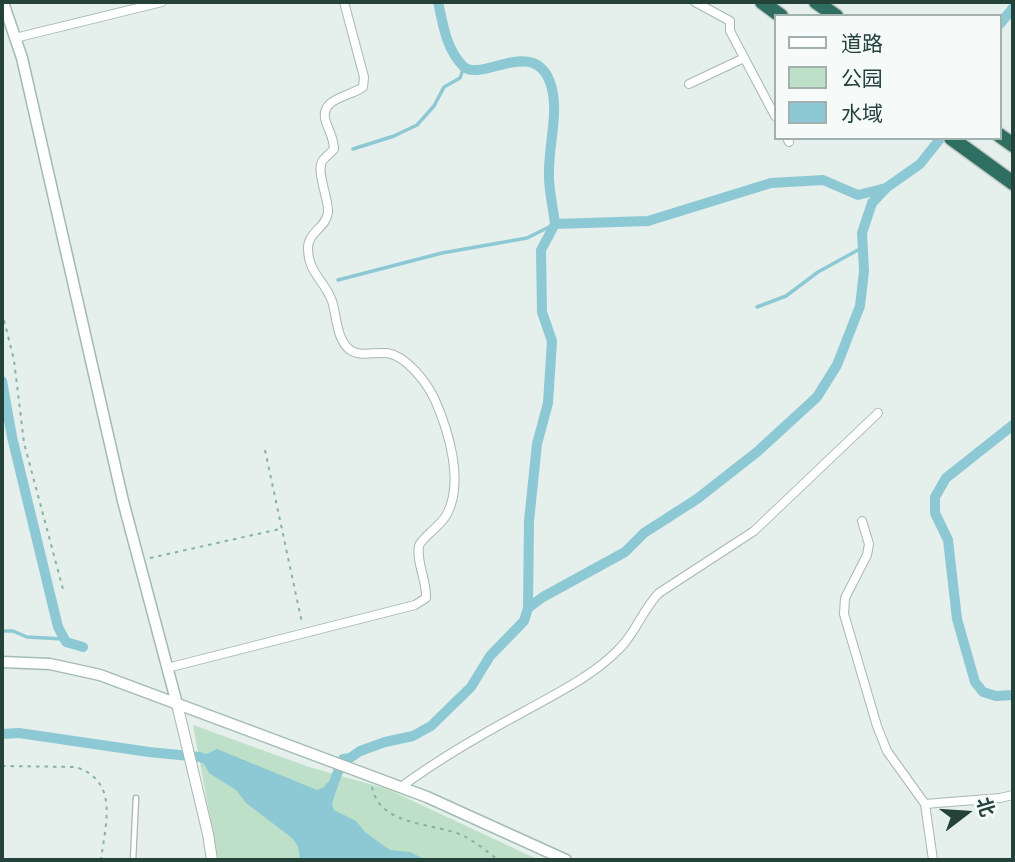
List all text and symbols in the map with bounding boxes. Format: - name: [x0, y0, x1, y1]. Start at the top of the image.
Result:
- legend: [774, 14, 1001, 140]
- text: 道路: [841, 29, 883, 58]
- text: 公园: [841, 64, 883, 93]
- text: 水域: [841, 99, 883, 128]
- north arrow: [931, 778, 1001, 848]
- text: 北: [971, 794, 1001, 820]

